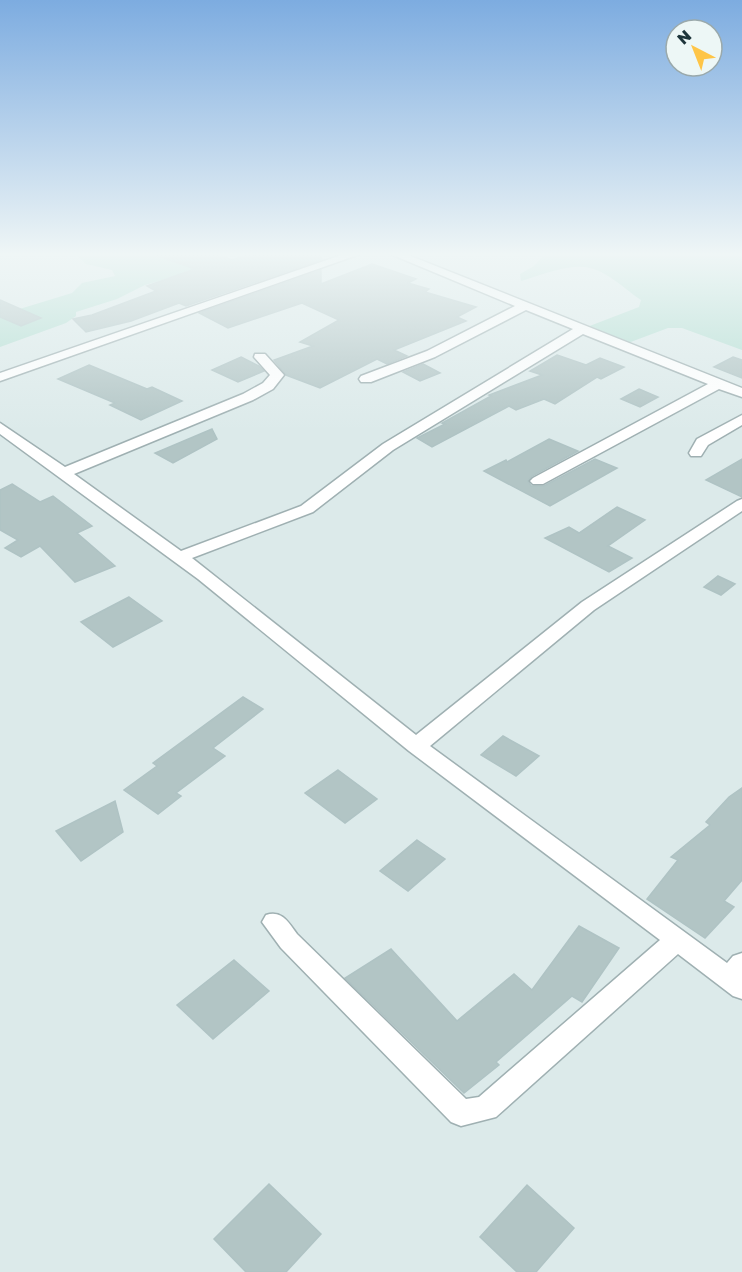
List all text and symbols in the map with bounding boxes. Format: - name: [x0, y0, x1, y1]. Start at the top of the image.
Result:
- north arrow: [664, 18, 724, 78]
- text: N: [673, 25, 695, 48]

